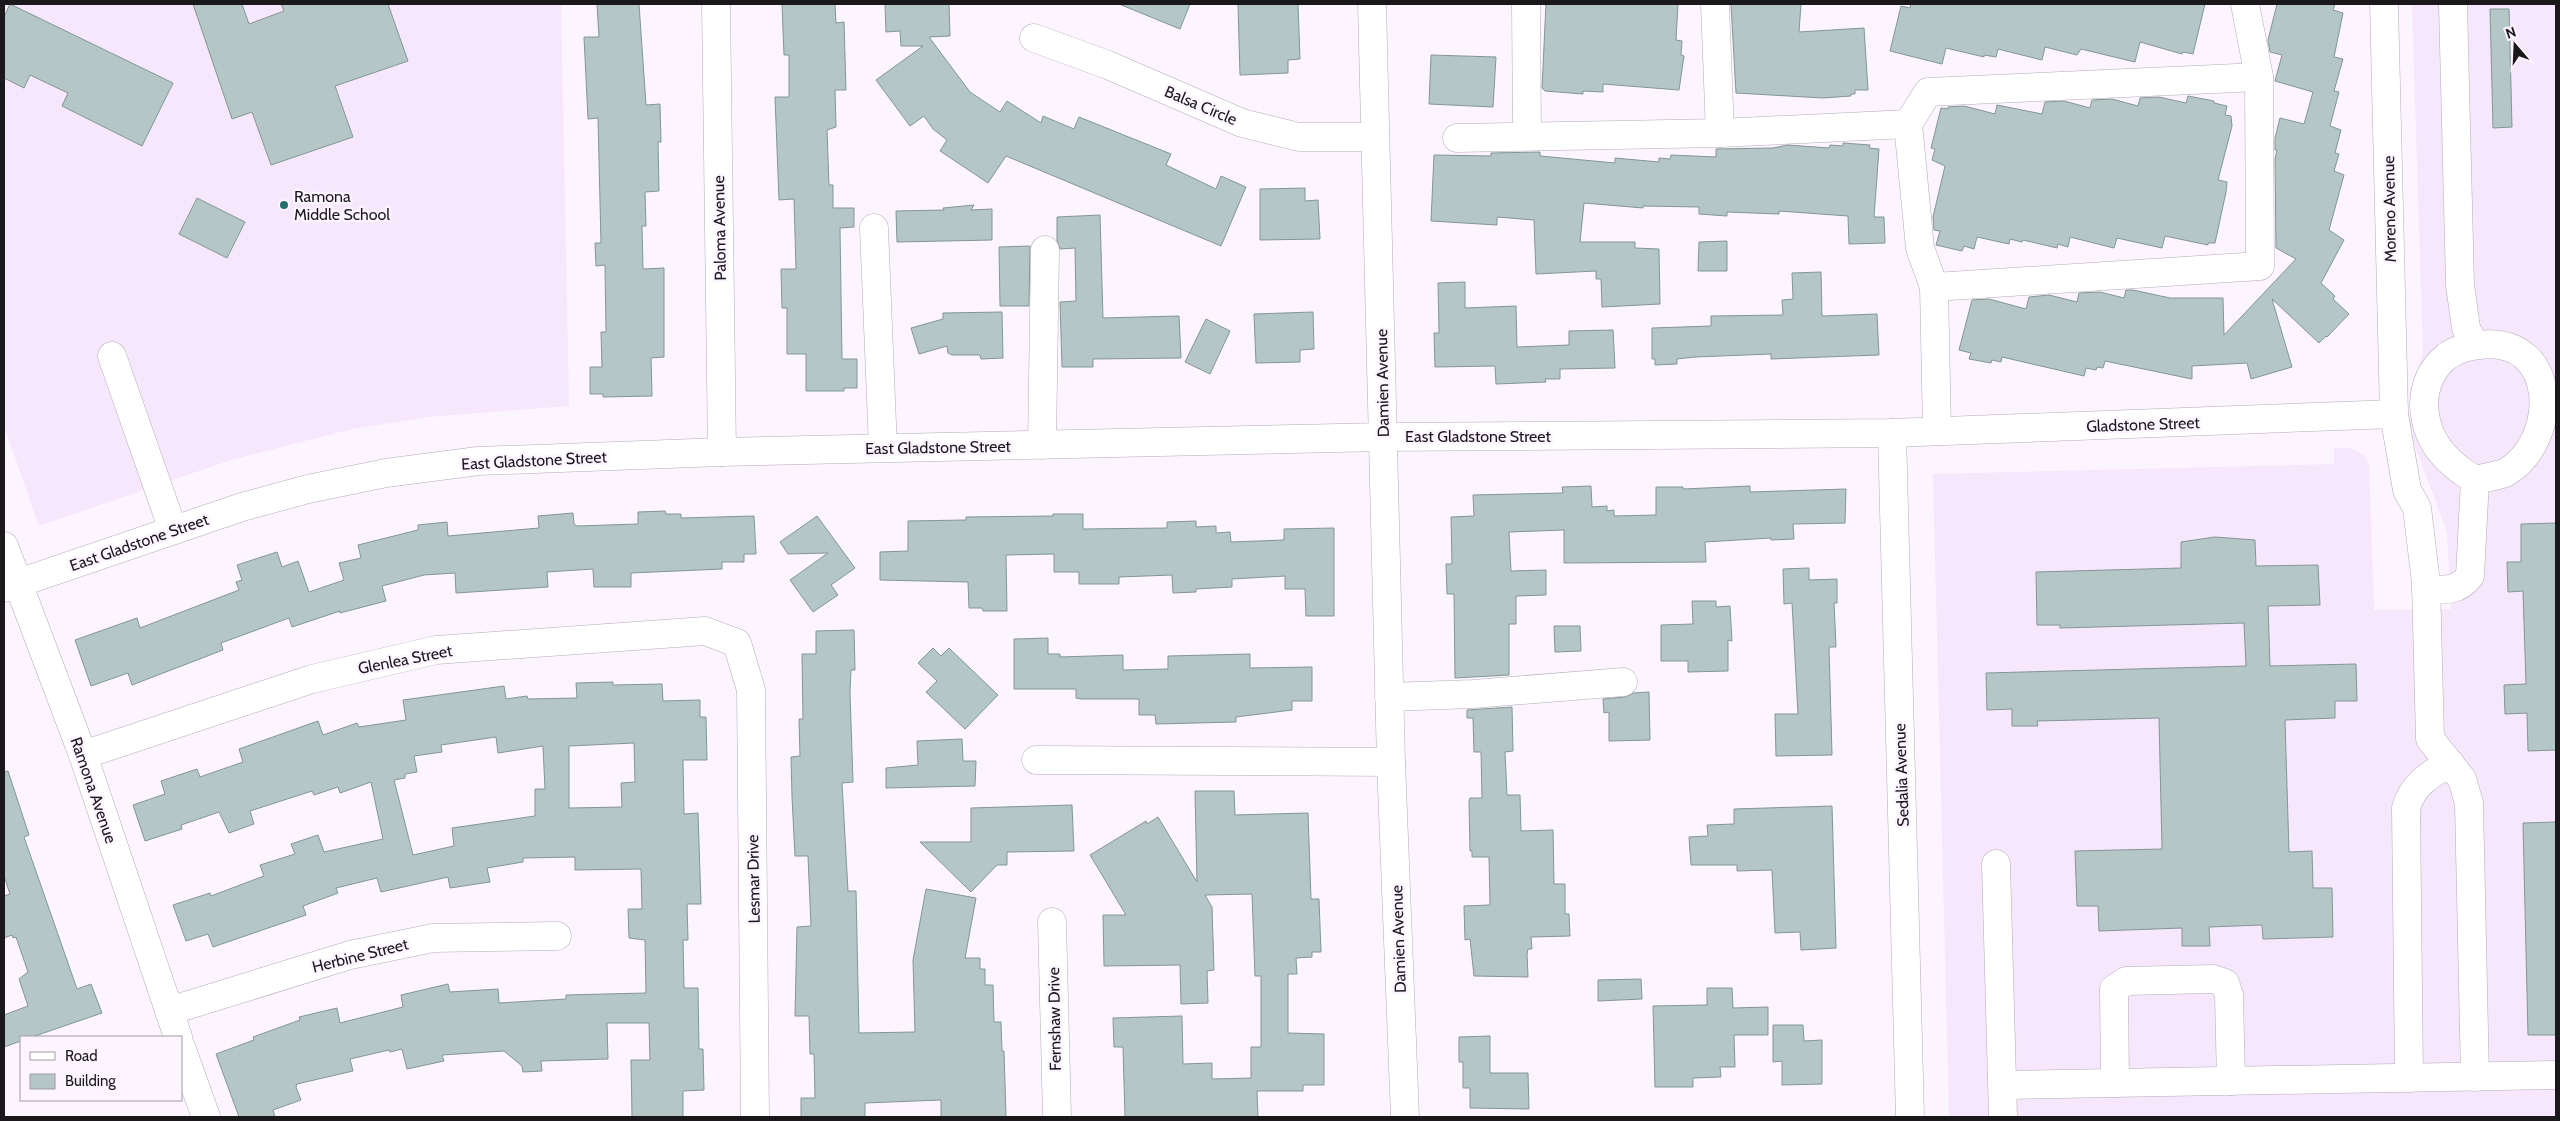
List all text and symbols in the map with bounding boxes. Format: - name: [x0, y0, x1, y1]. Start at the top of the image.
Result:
- north arrow: [2490, 20, 2540, 70]
- text: N: [2503, 23, 2518, 43]
- street label: Balsa Circle: [1162, 82, 1240, 129]
- street label: Moreno Avenue: [2379, 155, 2400, 263]
- street label: Paloma Avenue: [709, 175, 730, 281]
- place label: Ramona Middle School: [294, 187, 390, 224]
- marker: Ramona Middle School: [278, 199, 290, 211]
- street label: Damien Avenue: [1372, 329, 1393, 437]
- street label: Gladstone Street: [2086, 413, 2201, 436]
- street label: East Gladstone Street: [1405, 427, 1551, 446]
- street label: East Gladstone Street: [865, 437, 1012, 458]
- street label: East Gladstone Street: [461, 447, 608, 474]
- street label: East Gladstone Street: [67, 510, 212, 575]
- street label: Glenlea Street: [356, 641, 455, 678]
- street label: Sedalia Avenue: [1890, 723, 1913, 827]
- street label: Ramona Avenue: [66, 735, 121, 846]
- street label: Lesmar Drive: [743, 834, 764, 924]
- street label: Damien Avenue: [1387, 885, 1410, 993]
- street label: Herbine Street: [310, 934, 411, 977]
- street label: Fernshaw Drive: [1044, 967, 1065, 1071]
- legend: [20, 1036, 182, 1101]
- text: Road: [65, 1047, 98, 1065]
- text: Building: [65, 1072, 116, 1090]

